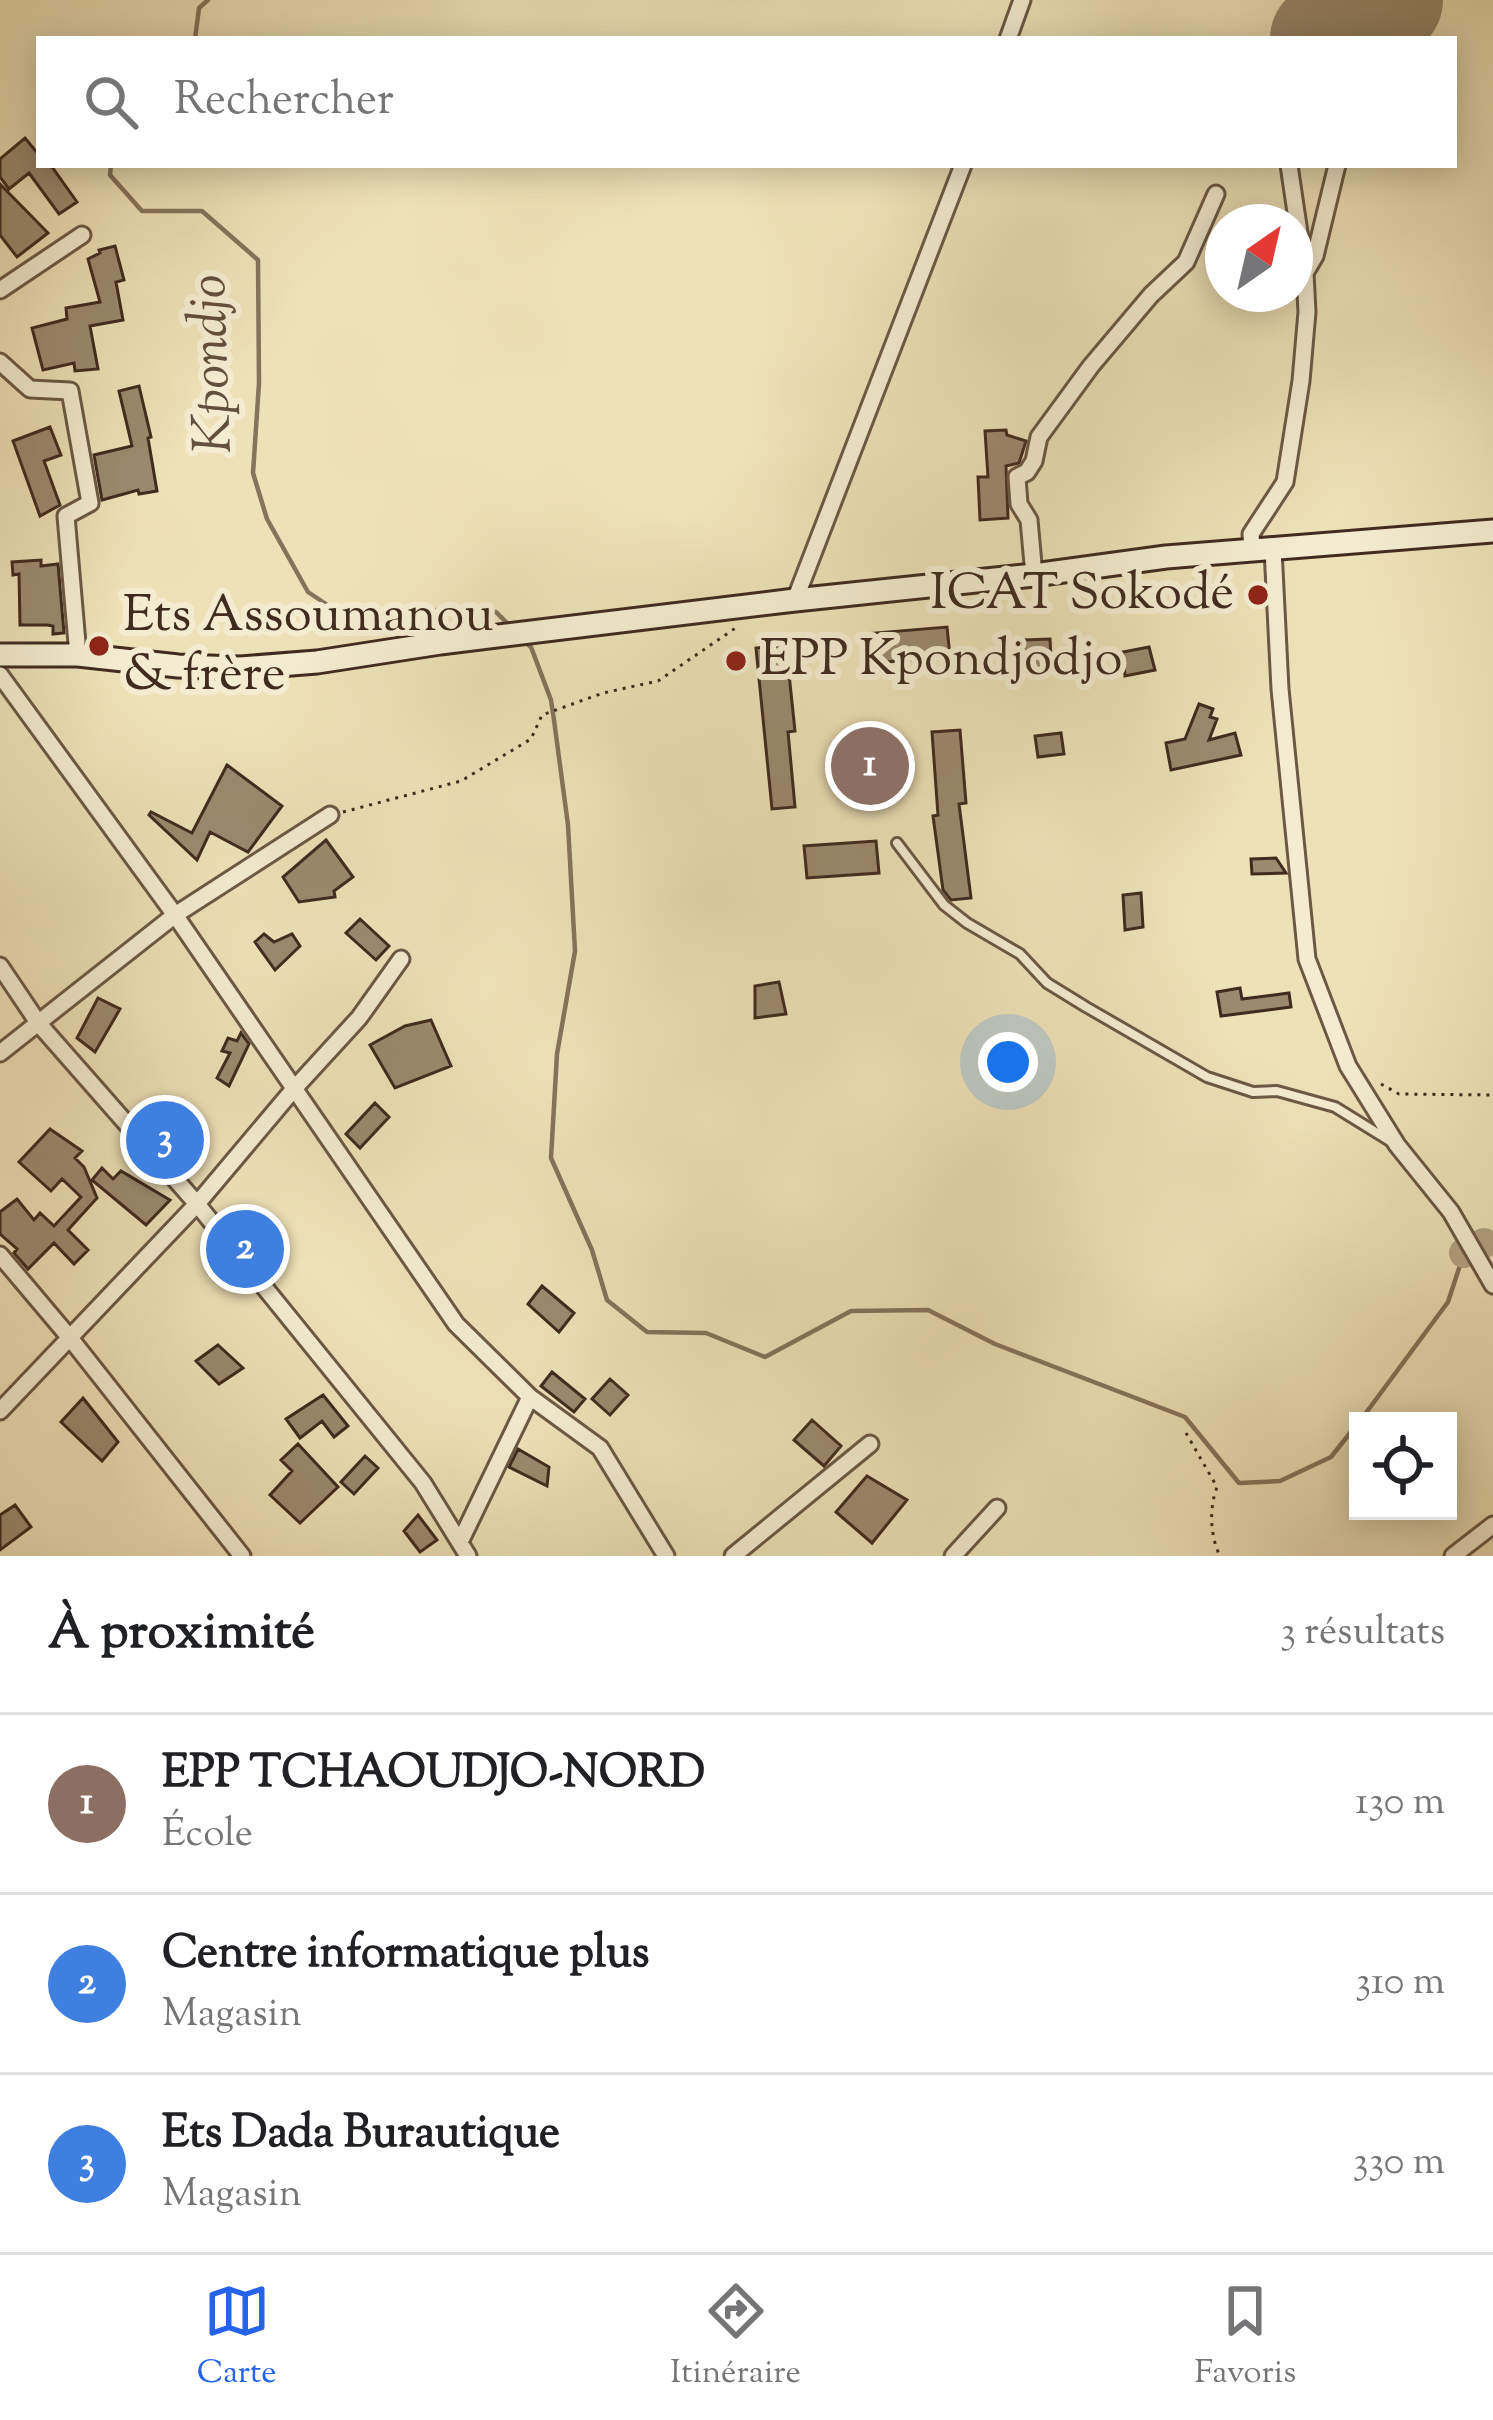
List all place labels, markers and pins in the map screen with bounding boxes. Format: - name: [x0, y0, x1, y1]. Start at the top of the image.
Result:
- place label: ICAT Sokodé: [930, 559, 1234, 632]
- place label: Ets Assoumanou & frère: [123, 581, 494, 713]
- marker: ICAT Sokodé: [1245, 582, 1271, 608]
- place label: EPP Kpondjodjo: [760, 625, 1123, 698]
- marker: Ets Assoumanou & frère: [86, 633, 112, 659]
- marker: EPP Kpondjodjo: [723, 648, 749, 674]
- pin: 1: [831, 721, 909, 811]
- pin: 3: [126, 1095, 204, 1185]
- pin: 2: [206, 1204, 284, 1294]

